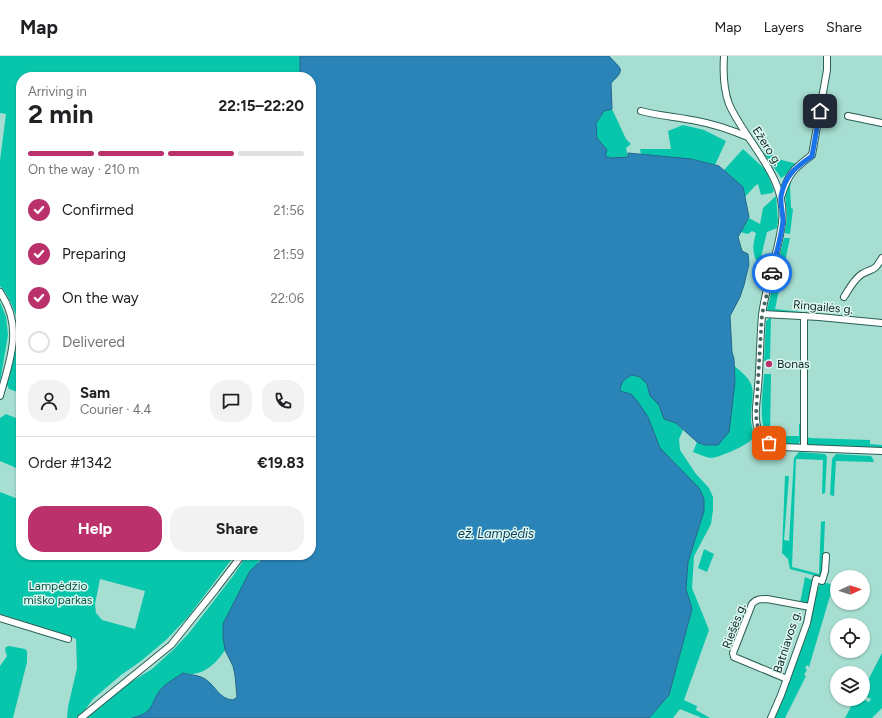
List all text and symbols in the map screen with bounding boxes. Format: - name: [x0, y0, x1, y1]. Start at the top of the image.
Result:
- text: Map: [20, 16, 58, 39]
- text: Map: [714, 19, 742, 36]
- text: Layers: [764, 19, 804, 36]
- text: Share: [826, 19, 862, 36]
- text: Arriving in: [28, 84, 87, 99]
- pin: [803, 94, 837, 128]
- text: 22:15–22:20: [219, 97, 304, 115]
- text: 2 min: [28, 98, 94, 130]
- icon: home: [809, 100, 831, 122]
- street label: Ežero g.: [749, 124, 785, 168]
- text: On the way · 210 m: [28, 162, 139, 177]
- icon: check: [28, 199, 50, 221]
- text: Confirmed: [62, 201, 134, 219]
- text: 21:56: [273, 203, 304, 218]
- icon: check: [28, 243, 50, 265]
- text: Preparing: [62, 245, 126, 263]
- text: 21:59: [273, 247, 304, 262]
- courier: [752, 253, 792, 293]
- icon: car: [761, 262, 783, 284]
- icon: check: [28, 287, 50, 309]
- text: On the way: [62, 289, 139, 307]
- text: 22:06: [270, 291, 304, 306]
- street label: Ringailės g.: [792, 297, 854, 317]
- text: Delivered: [62, 333, 125, 351]
- place label: Bonas: [777, 357, 810, 371]
- marker: Bonas: [764, 359, 774, 369]
- button: person: [28, 380, 70, 422]
- button: chat: [210, 380, 252, 422]
- button: phone: [262, 380, 304, 422]
- text: Sam: [80, 384, 110, 402]
- text: Courier · 4.4: [80, 402, 152, 417]
- pin: [752, 426, 786, 460]
- icon: bag: [758, 432, 780, 454]
- text: Order #1342: [28, 454, 112, 472]
- text: €19.83: [257, 454, 304, 472]
- button: Help: [28, 506, 162, 552]
- button: Share: [170, 506, 304, 552]
- water label: ež. Lampėdis: [458, 526, 534, 541]
- north arrow: [830, 570, 870, 610]
- map controls: [830, 570, 870, 706]
- park label: Lampėdžio miško parkas: [24, 579, 93, 607]
- street label: Riešės g.: [719, 601, 749, 651]
- street label: Batniavos g.: [770, 609, 804, 675]
- button: locate: [830, 618, 870, 658]
- button: layers: [830, 666, 870, 706]

